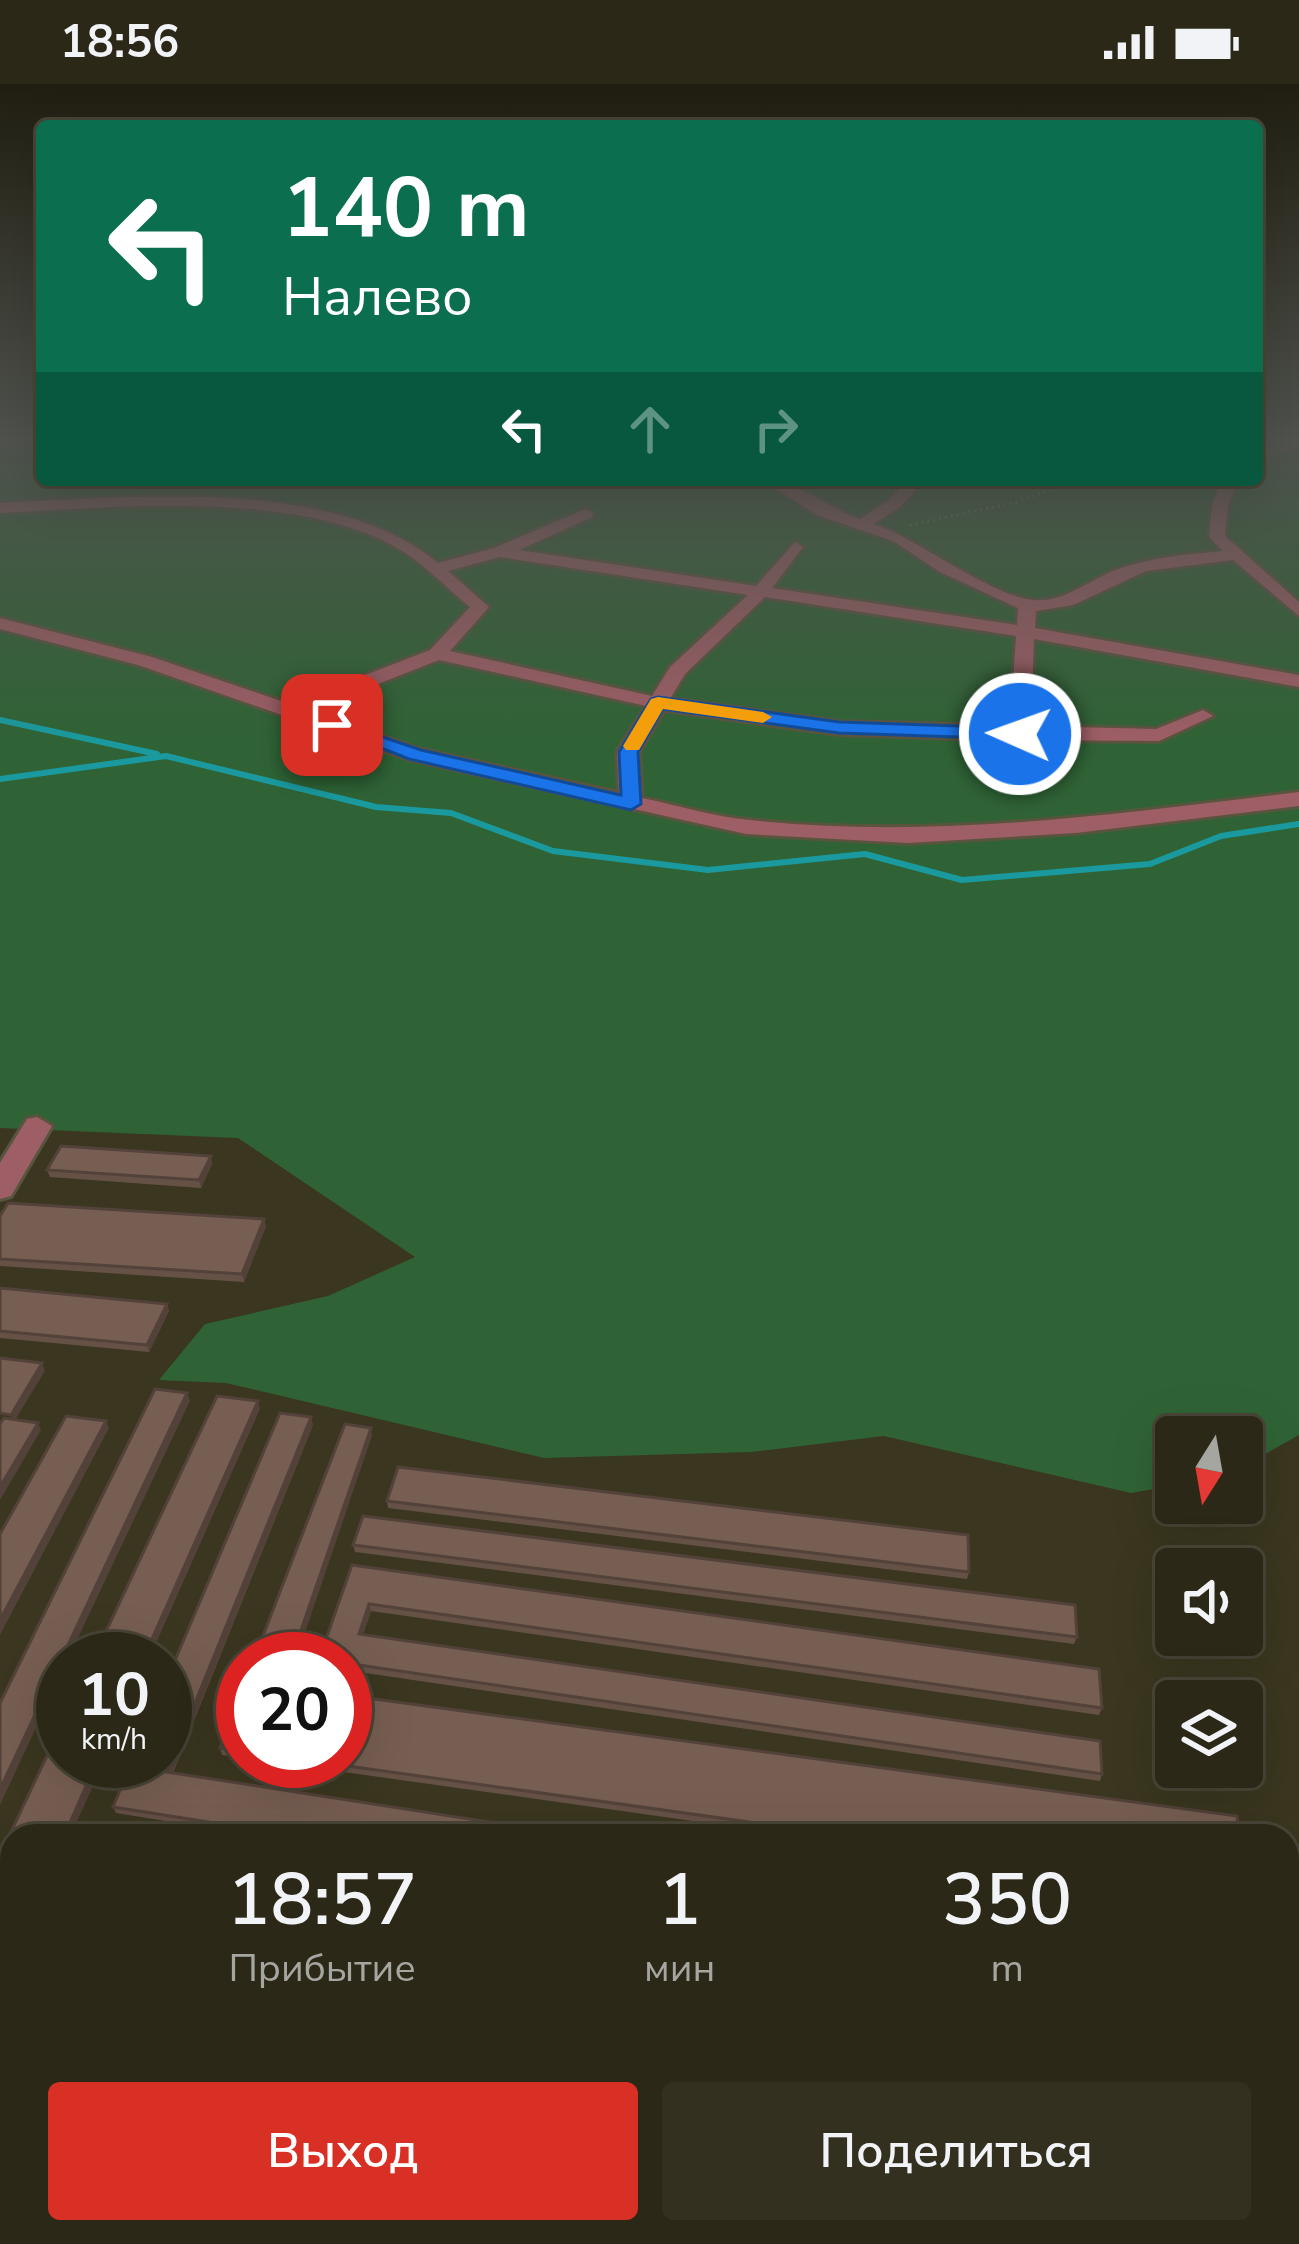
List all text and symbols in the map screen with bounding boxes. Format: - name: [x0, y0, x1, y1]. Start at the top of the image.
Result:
- text: 18:56: [60, 12, 179, 73]
- text: 140 m: [282, 151, 530, 266]
- icon: left: [84, 168, 240, 324]
- text: Налево: [282, 260, 473, 334]
- icon: left: [491, 396, 557, 462]
- icon: ahead: [617, 396, 683, 462]
- icon: right: [743, 396, 809, 462]
- position arrow: [957, 671, 1083, 797]
- pin: [281, 674, 383, 776]
- icon: arrive: [299, 692, 365, 758]
- north arrow: [1155, 1416, 1263, 1524]
- map controls: [1155, 1416, 1263, 1788]
- button: sound: [1155, 1548, 1263, 1656]
- speed limit sign: 20: [216, 1632, 372, 1788]
- text: 10: [78, 1654, 150, 1736]
- button: layers: [1155, 1680, 1263, 1788]
- text: km/h: [81, 1719, 147, 1760]
- text: 18:57: [227, 1851, 417, 1949]
- text: 1: [658, 1851, 701, 1949]
- text: 350: [942, 1851, 1072, 1949]
- text: Прибытие: [228, 1942, 416, 1995]
- text: мин: [644, 1942, 715, 1995]
- text: m: [990, 1942, 1024, 1995]
- button: Выход: [48, 2082, 638, 2220]
- button: Поделиться: [662, 2082, 1251, 2220]

